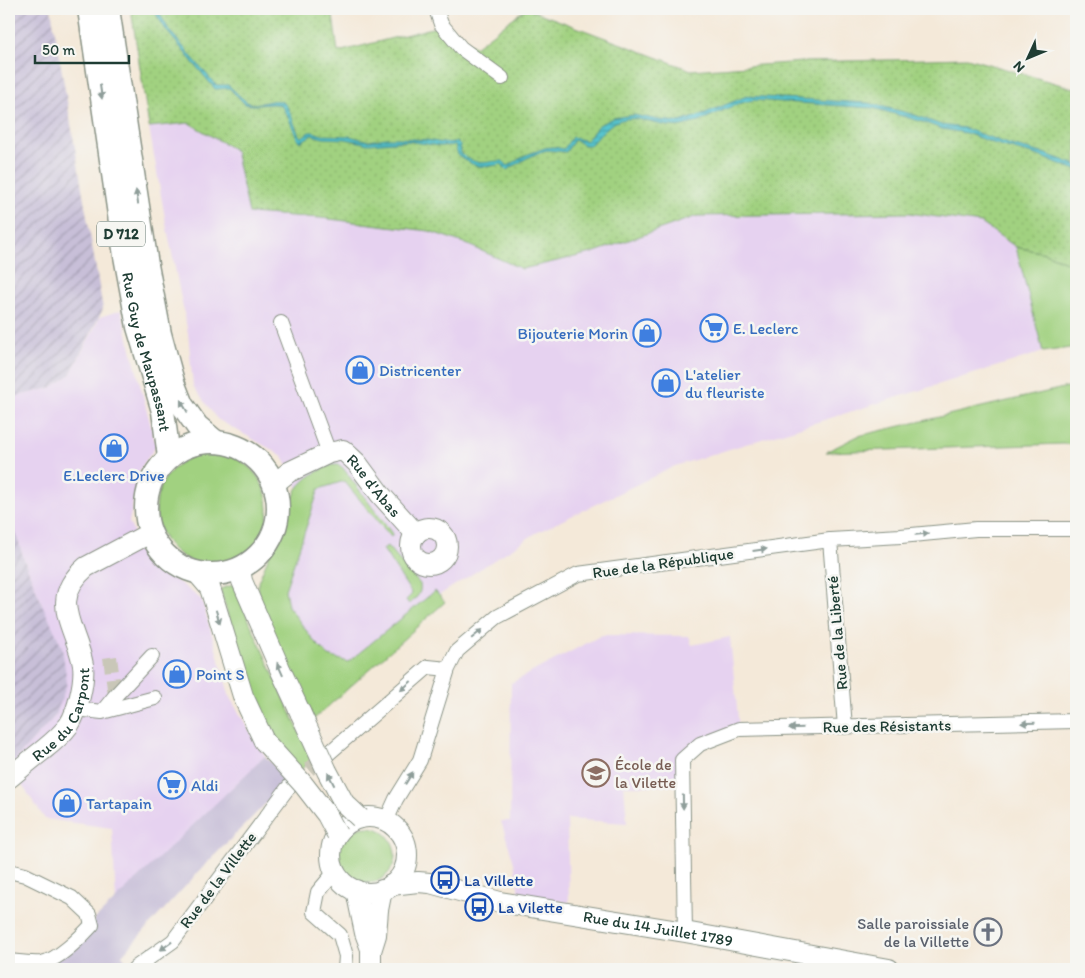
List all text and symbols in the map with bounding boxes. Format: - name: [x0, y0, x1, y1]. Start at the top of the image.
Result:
- scale bar: [35, 32, 129, 64]
- north arrow: [1002, 32, 1052, 82]
- text: 50 m: [42, 41, 75, 59]
- text: N: [1010, 57, 1028, 76]
- one-way arrow: [97, 84, 105, 100]
- one-way arrow: [132, 189, 140, 205]
- road number: D 712: [97, 222, 145, 246]
- street label: Rue Guy de Maupassant: [119, 270, 175, 433]
- supermarket icon: E. Leclerc: [699, 313, 729, 343]
- shop icon: Bijouterie Morin: [632, 318, 662, 348]
- place label: E. Leclerc: [733, 319, 799, 338]
- place label: Bijouterie Morin: [517, 324, 628, 343]
- shop icon: Districenter: [345, 355, 375, 385]
- place label: Districenter: [379, 361, 462, 380]
- place label: L'atelier du fleuriste: [685, 365, 765, 402]
- shop icon: L'atelier du fleuriste: [651, 368, 681, 398]
- one-way arrow: [180, 398, 188, 413]
- shop icon: E.Leclerc Drive: [99, 433, 129, 463]
- street label: Rue d'Abas: [343, 449, 405, 521]
- place label: E.Leclerc Drive: [63, 466, 165, 485]
- one-way arrow: [914, 530, 930, 538]
- street label: Rue de la République: [591, 544, 735, 582]
- one-way arrow: [753, 545, 769, 553]
- street label: Rue de la Liberté: [823, 575, 851, 691]
- one-way arrow: [215, 609, 223, 624]
- one-way arrow: [470, 629, 483, 640]
- shop icon: Point S: [162, 659, 192, 689]
- one-way arrow: [276, 662, 284, 676]
- place label: Point S: [196, 665, 245, 684]
- street label: Rue du Carpont: [28, 668, 93, 765]
- one-way arrow: [401, 680, 413, 692]
- street label: Rue des Résistants: [823, 715, 951, 737]
- one-way arrow: [1019, 719, 1035, 727]
- one-way arrow: [788, 724, 804, 732]
- place label: École de la Vilette: [615, 755, 676, 792]
- school or university icon: École de la Vilette: [581, 758, 611, 788]
- supermarket icon: Aldi: [157, 770, 187, 800]
- one-way arrow: [327, 772, 335, 786]
- one-way arrow: [405, 772, 414, 785]
- place label: Aldi: [191, 776, 218, 795]
- shop icon: Tartapain: [52, 788, 82, 818]
- place label: Tartapain: [86, 794, 152, 813]
- one-way arrow: [679, 795, 687, 811]
- street label: Rue de la Villette: [176, 828, 260, 932]
- bus stop icon: La Villette: [430, 865, 460, 895]
- place label: La Villette: [464, 871, 533, 890]
- bus stop icon: La Vilette: [464, 892, 494, 922]
- place label: La Vilette: [498, 898, 563, 917]
- street label: Rue du 14 Juillet 1789: [582, 906, 734, 950]
- place label: Salle paroissiale de la Villette: [857, 914, 969, 951]
- church icon: Salle paroissiale de la Villette: [973, 917, 1003, 947]
- one-way arrow: [160, 941, 173, 951]

